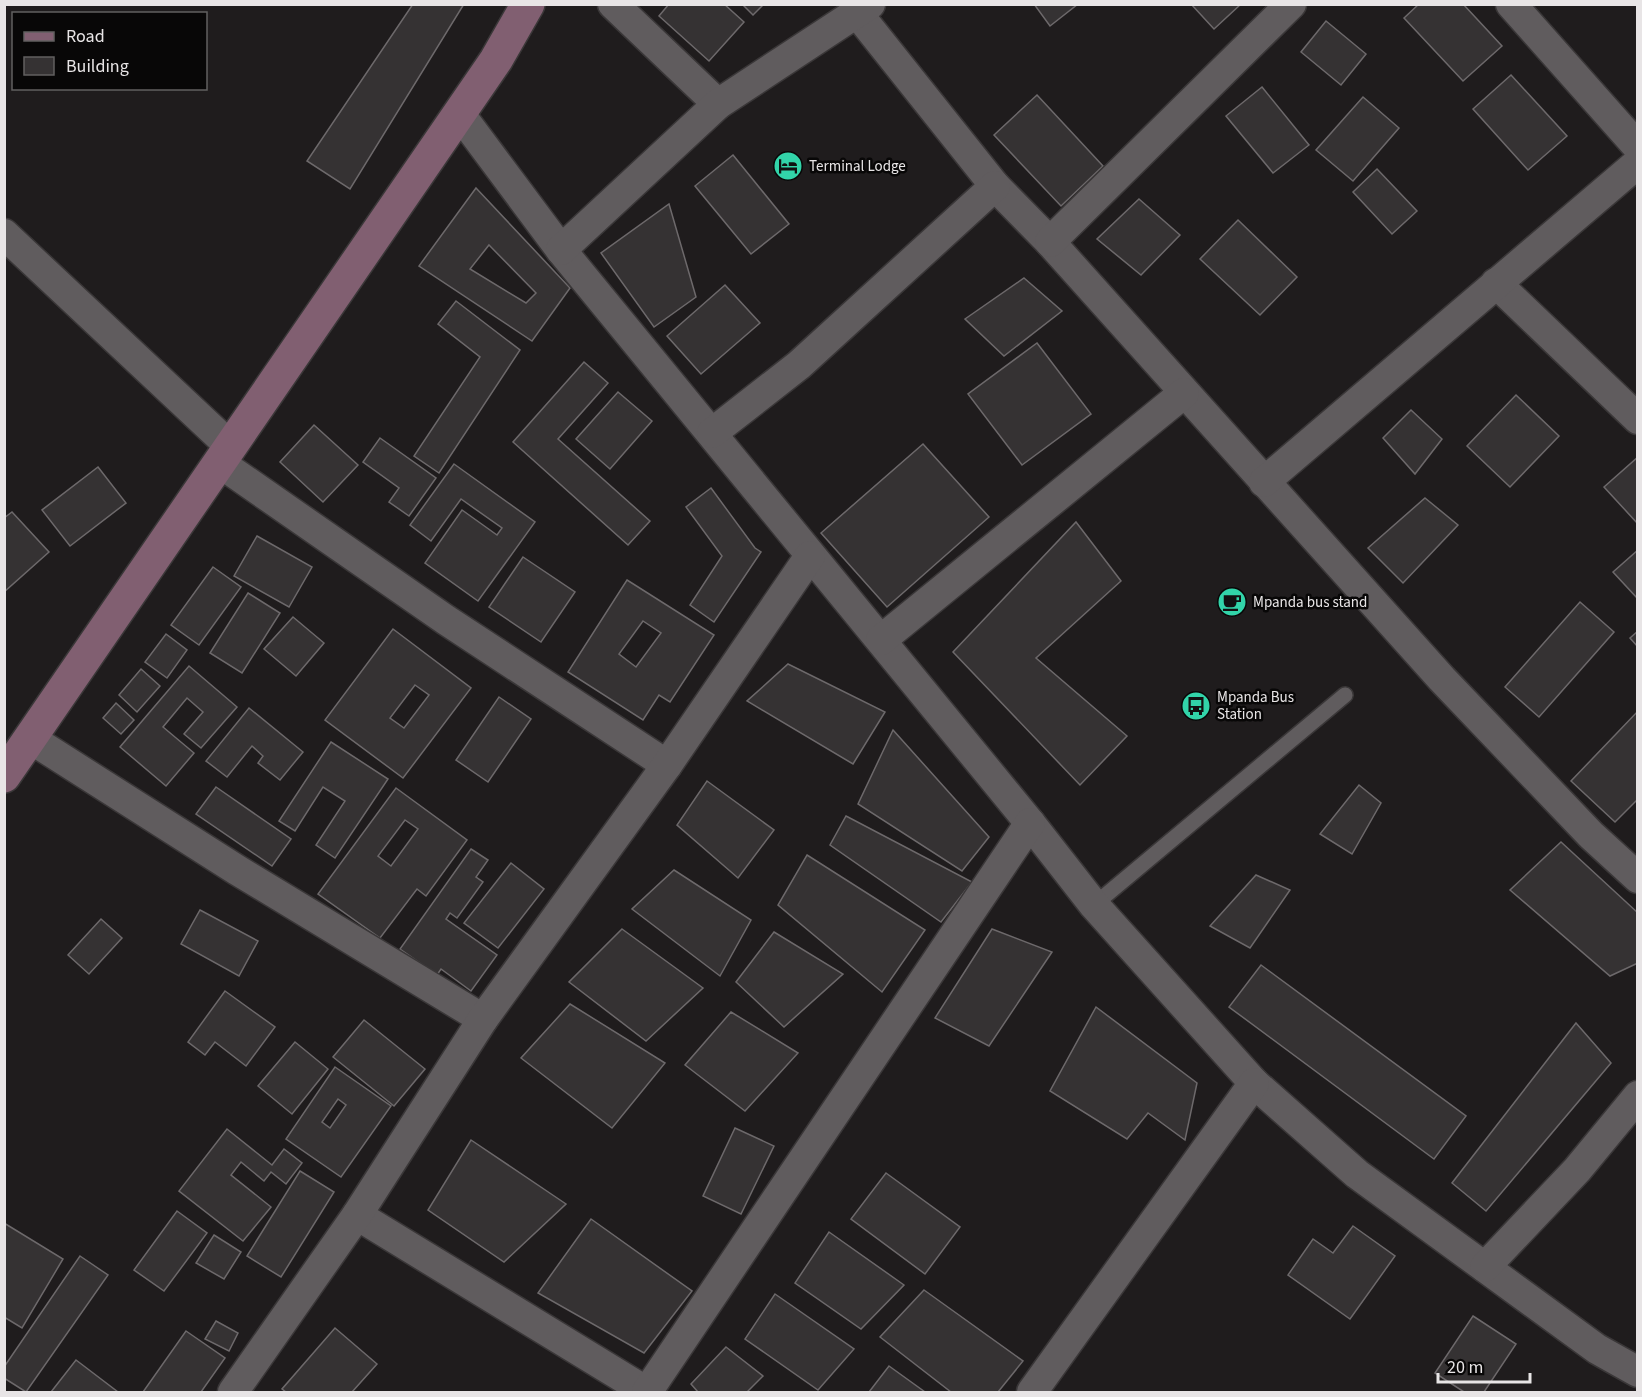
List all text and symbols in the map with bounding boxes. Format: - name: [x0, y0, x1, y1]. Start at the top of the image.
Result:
- legend: [12, 12, 207, 90]
- text: Road: [66, 24, 105, 49]
- text: Building: [66, 54, 129, 79]
- hotel icon: Terminal Lodge: [772, 150, 804, 182]
- place label: Terminal Lodge: [809, 156, 906, 177]
- cafe icon: Mpanda bus stand: [1216, 586, 1248, 618]
- place label: Mpanda bus stand: [1253, 592, 1367, 613]
- place label: Mpanda Bus Station: [1217, 687, 1294, 725]
- bus stop icon: Mpanda Bus Station: [1180, 690, 1212, 722]
- scale bar: [1438, 1346, 1530, 1384]
- text: 20 m: [1447, 1355, 1483, 1380]

